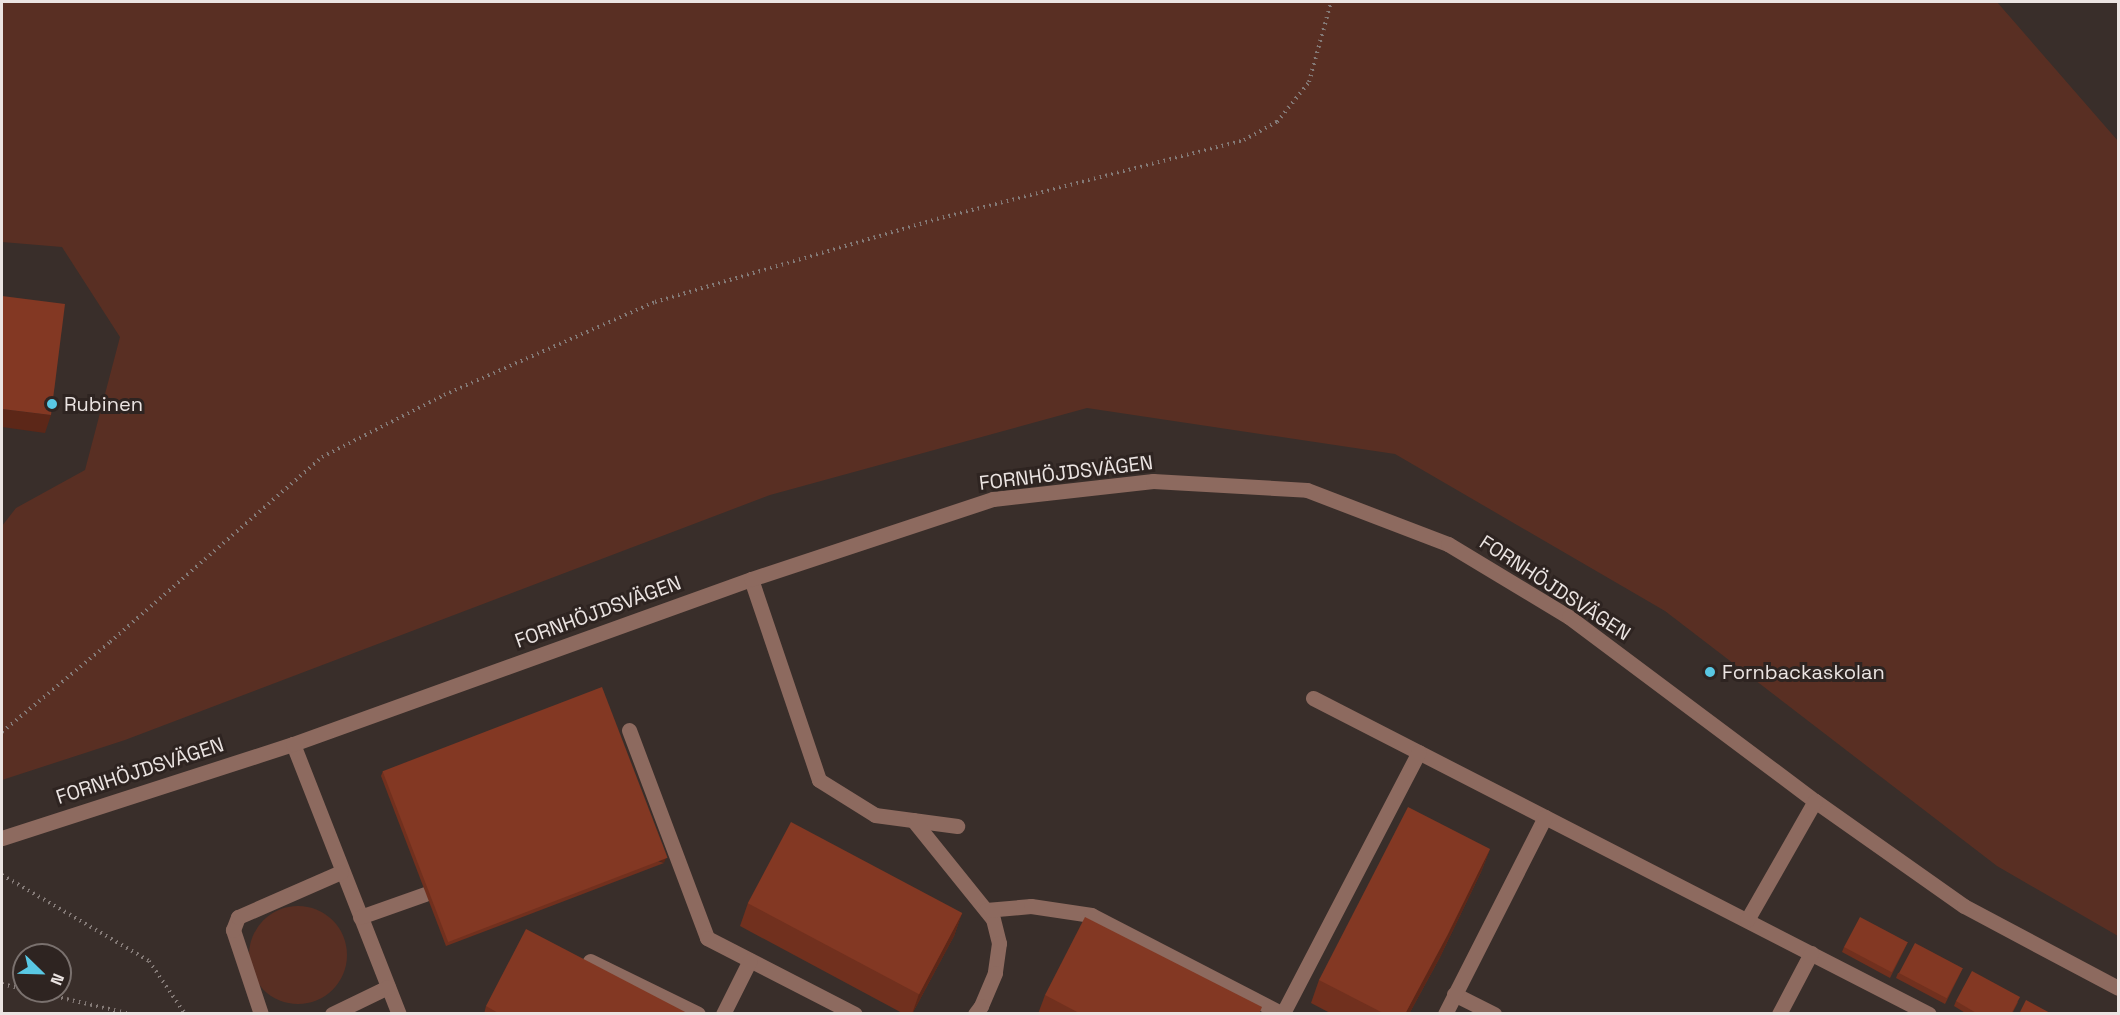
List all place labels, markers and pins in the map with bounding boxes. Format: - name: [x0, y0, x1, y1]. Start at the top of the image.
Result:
- place label: Rubinen: [64, 392, 143, 416]
- marker: Rubinen: [45, 397, 59, 411]
- place label: Fornbackaskolan: [1722, 660, 1885, 684]
- marker: Fornbackaskolan: [1703, 665, 1717, 679]

